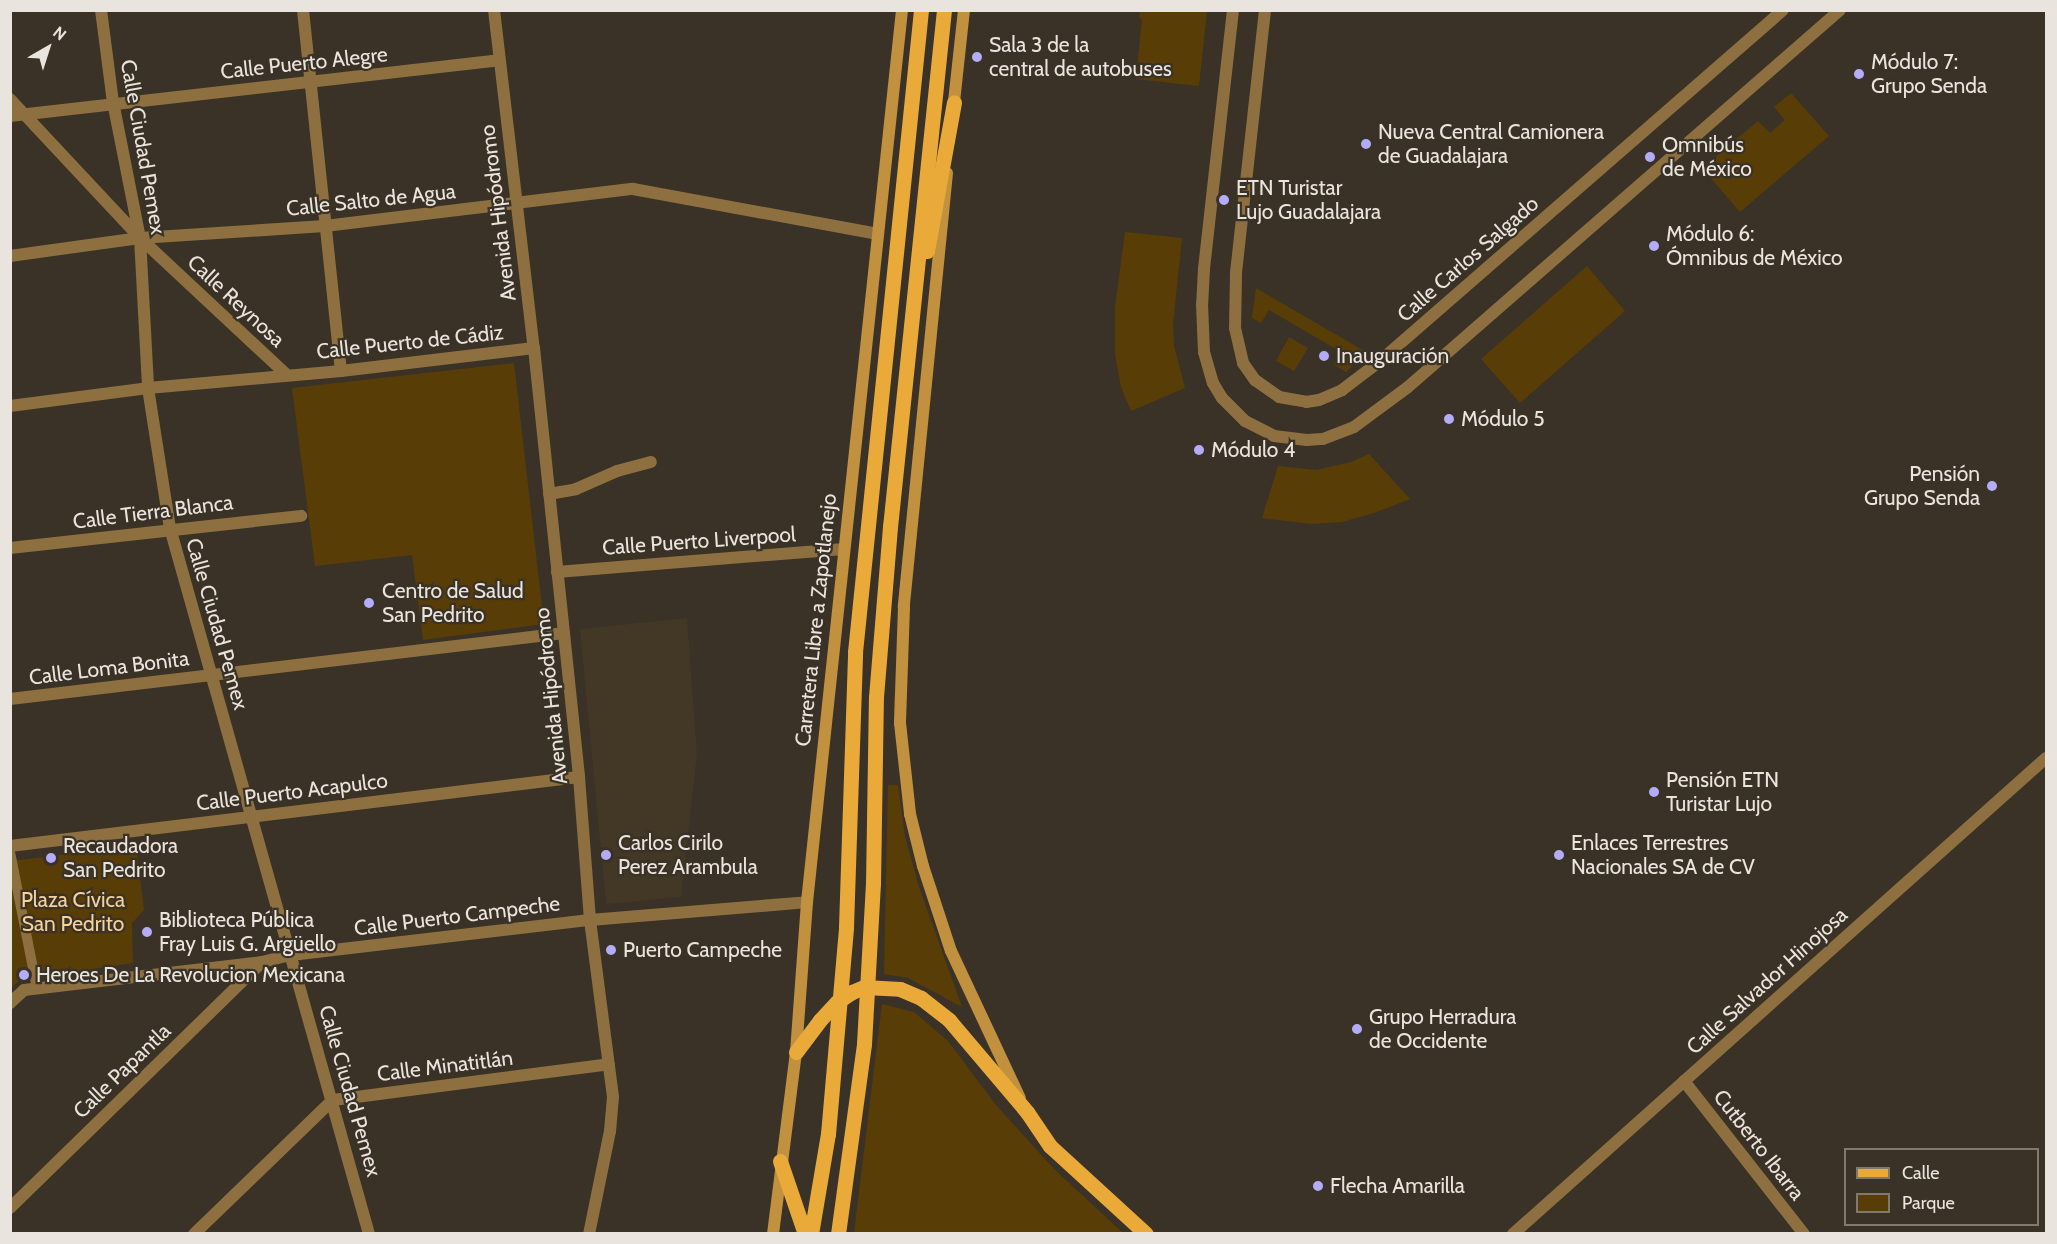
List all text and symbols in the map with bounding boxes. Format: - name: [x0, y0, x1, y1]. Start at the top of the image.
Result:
- north arrow: [18, 18, 78, 78]
- text: N: [49, 23, 70, 45]
- place label: Sala 3 de la central de autobuses: [989, 32, 1172, 82]
- street label: Calle Puerto Alegre: [219, 42, 389, 84]
- place label: Módulo 7: Grupo Senda: [1871, 49, 1987, 99]
- marker: Sala 3 de la central de autobuses: [970, 50, 984, 64]
- street label: Calle Ciudad Pemex: [115, 58, 171, 236]
- marker: Módulo 7: Grupo Senda: [1852, 67, 1866, 81]
- place label: Nueva Central Camionera de Guadalajara: [1378, 119, 1604, 169]
- street label: Avenida Hipódromo: [475, 123, 521, 303]
- place label: Omnibús de México: [1662, 132, 1752, 182]
- marker: Nueva Central Camionera de Guadalajara: [1359, 137, 1373, 151]
- marker: Omnibús de México: [1643, 150, 1657, 164]
- place label: ETN Turistar Lujo Guadalajara: [1236, 175, 1381, 225]
- street label: Calle Salto de Agua: [285, 179, 457, 221]
- street label: Calle Carlos Salgado: [1392, 191, 1544, 327]
- marker: ETN Turistar Lujo Guadalajara: [1217, 193, 1231, 207]
- place label: Módulo 6: Ómnibus de México: [1666, 221, 1843, 271]
- marker: Módulo 6: Ómnibus de México: [1647, 239, 1661, 253]
- street label: Calle Reynosa: [182, 250, 290, 352]
- street label: Calle Puerto de Cádiz: [315, 320, 505, 364]
- place label: Inauguración: [1336, 343, 1449, 369]
- marker: Inauguración: [1317, 349, 1331, 363]
- place label: Módulo 5: [1461, 406, 1544, 432]
- marker: Módulo 5: [1442, 412, 1456, 426]
- place label: Módulo 4: [1211, 437, 1295, 463]
- marker: Módulo 4: [1192, 443, 1206, 457]
- place label: Pensión Grupo Senda: [1864, 461, 1980, 511]
- marker: Pensión Grupo Senda: [1985, 479, 1999, 493]
- street label: Calle Tierra Blanca: [71, 490, 235, 534]
- street label: Carretera Libre a Zapotlanejo: [790, 492, 842, 748]
- street label: Calle Puerto Liverpool: [601, 522, 797, 560]
- street label: Calle Ciudad Pemex: [180, 535, 254, 713]
- place label: Centro de Salud San Pedrito: [382, 578, 524, 628]
- marker: Centro de Salud San Pedrito: [360, 594, 378, 612]
- street label: Avenida Hipódromo: [529, 606, 573, 786]
- street label: Calle Loma Bonita: [28, 646, 190, 690]
- place label: Pensión ETN Turistar Lujo: [1666, 767, 1779, 817]
- street label: Calle Puerto Acapulco: [195, 768, 389, 816]
- marker: Pensión ETN Turistar Lujo: [1647, 785, 1661, 799]
- place label: Carlos Cirilo Perez Arambula: [618, 830, 758, 880]
- place label: Enlaces Terrestres Nacionales SA de CV: [1571, 830, 1755, 880]
- place label: Recaudadora San Pedrito: [63, 833, 178, 883]
- marker: Carlos Cirilo Perez Arambula: [599, 848, 613, 862]
- marker: Enlaces Terrestres Nacionales SA de CV: [1552, 848, 1566, 862]
- marker: Recaudadora San Pedrito: [44, 851, 58, 865]
- park label: Plaza Cívica San Pedrito: [21, 887, 125, 937]
- street label: Calle Puerto Campeche: [353, 891, 561, 941]
- street label: Calle Salvador Hinojosa: [1681, 902, 1853, 1060]
- place label: Biblioteca Pública Fray Luis G. Argüello: [159, 907, 336, 957]
- marker: Biblioteca Pública Fray Luis G. Argüello: [140, 925, 154, 939]
- place label: Puerto Campeche: [623, 937, 782, 963]
- marker: Puerto Campeche: [604, 943, 618, 957]
- place label: Heroes De La Revolucion Mexicana: [36, 962, 345, 988]
- marker: Heroes De La Revolucion Mexicana: [17, 968, 31, 982]
- street label: Calle Ciudad Pemex: [313, 1002, 387, 1180]
- place label: Grupo Herradura de Occidente: [1369, 1004, 1516, 1054]
- street label: Calle Papantla: [68, 1018, 176, 1124]
- marker: Grupo Herradura de Occidente: [1350, 1022, 1364, 1036]
- street label: Calle Minatitlán: [376, 1045, 514, 1087]
- street label: Cutberto Ibarra: [1708, 1085, 1810, 1205]
- legend: [1844, 1148, 2039, 1226]
- text: Calle: [1902, 1162, 1939, 1184]
- place label: Flecha Amarilla: [1330, 1173, 1465, 1199]
- marker: Flecha Amarilla: [1311, 1179, 1325, 1193]
- text: Parque: [1902, 1192, 1955, 1214]

